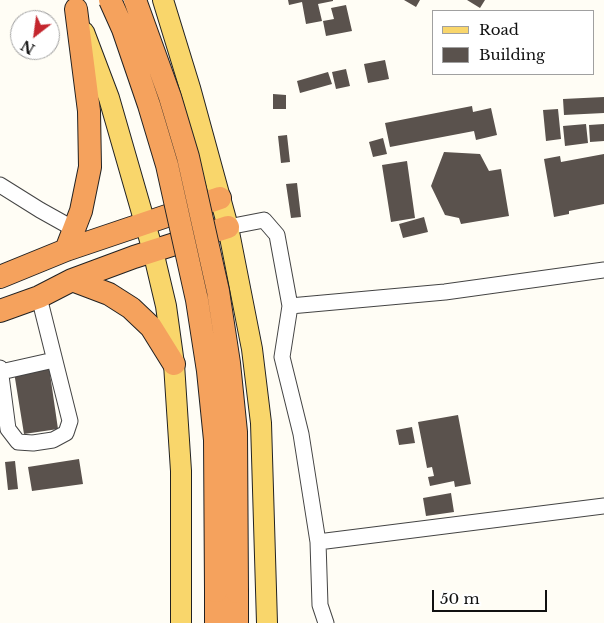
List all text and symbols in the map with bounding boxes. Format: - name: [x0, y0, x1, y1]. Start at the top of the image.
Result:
- north arrow: [10, 10, 60, 60]
- legend: [432, 10, 594, 75]
- text: Road: [479, 20, 519, 39]
- text: N: [18, 36, 38, 58]
- text: Building: [479, 45, 545, 64]
- scale bar: [434, 580, 549, 612]
- text: 50 m: [440, 589, 480, 608]

